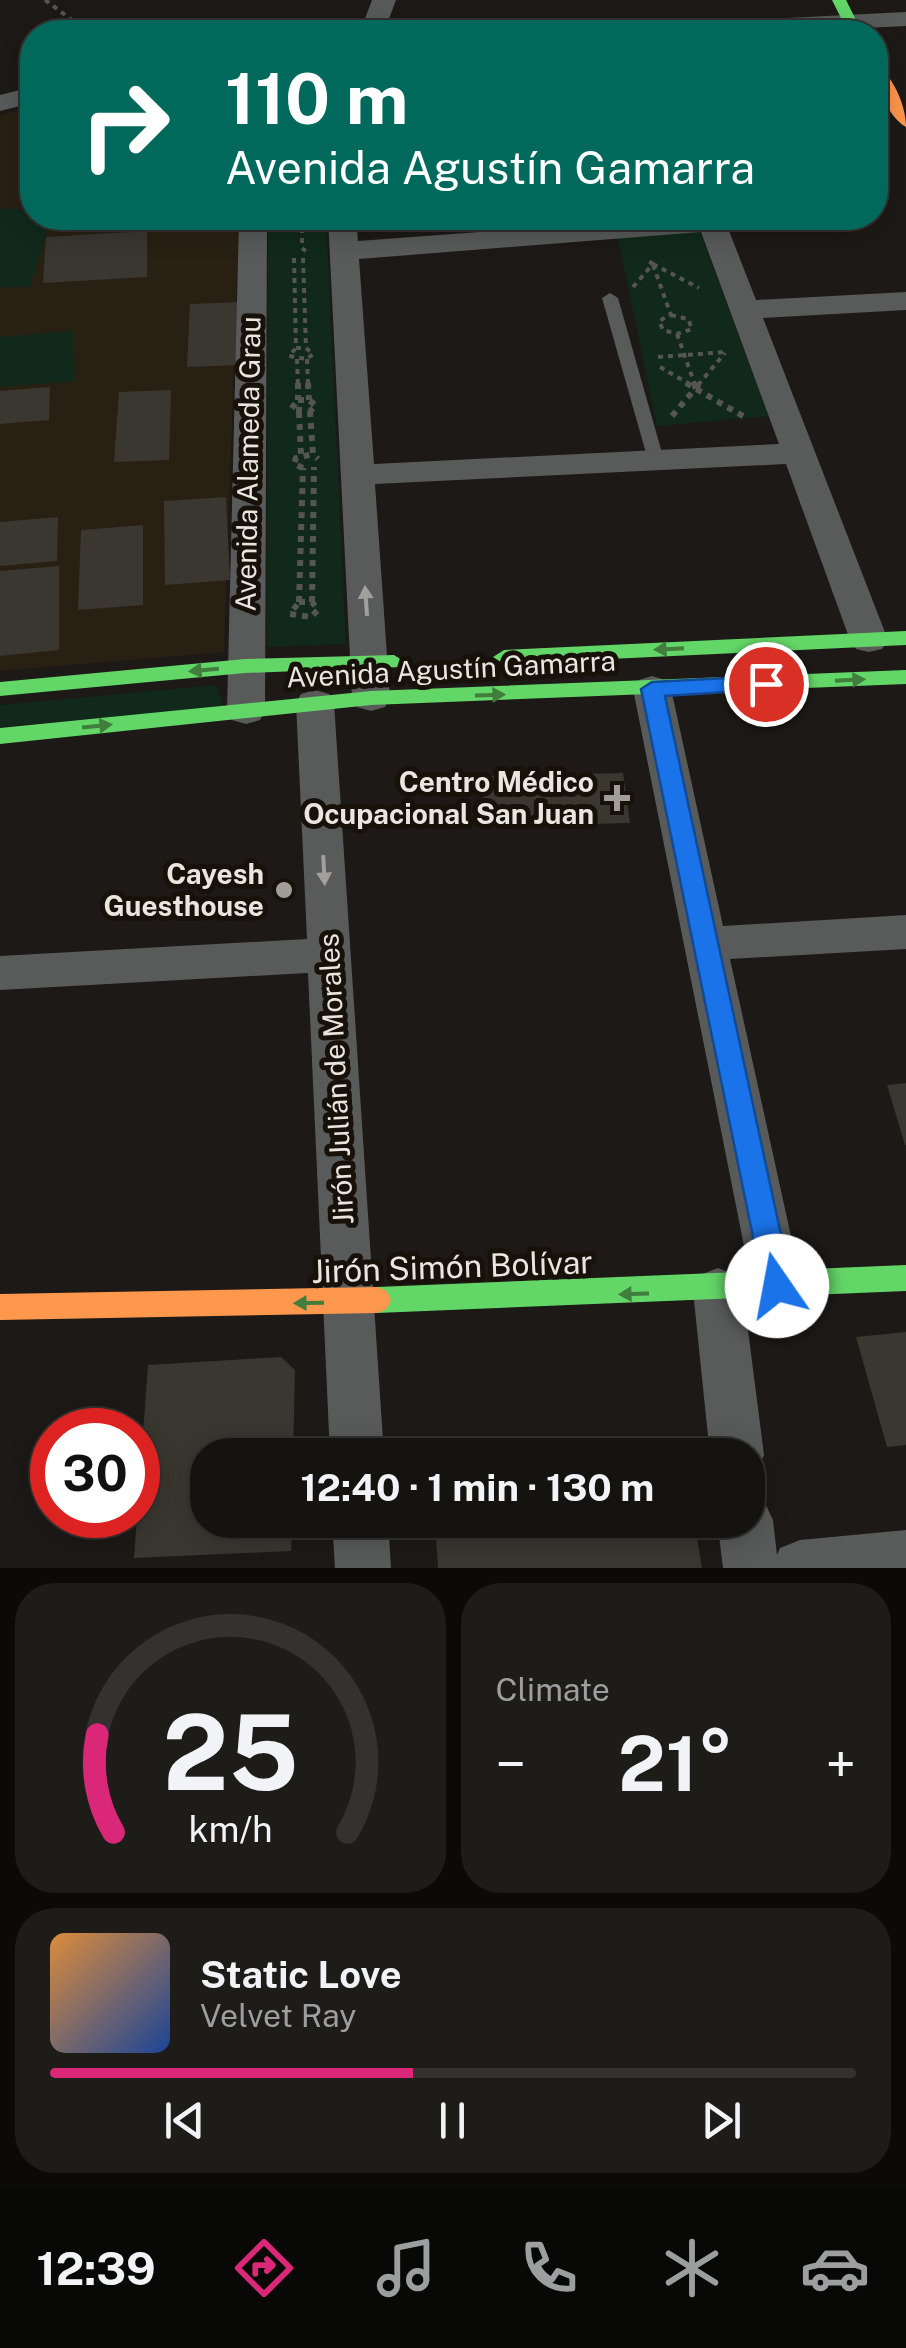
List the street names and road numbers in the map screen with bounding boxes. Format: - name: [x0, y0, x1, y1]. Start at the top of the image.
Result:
- street label: Avenida Alameda Grau: [228, 316, 267, 612]
- street label: Avenida Agustín Gamarra: [285, 643, 617, 694]
- street label: Jirón Julián de Morales: [311, 933, 360, 1225]
- street label: Jirón Simón Bolívar: [311, 1243, 593, 1290]

